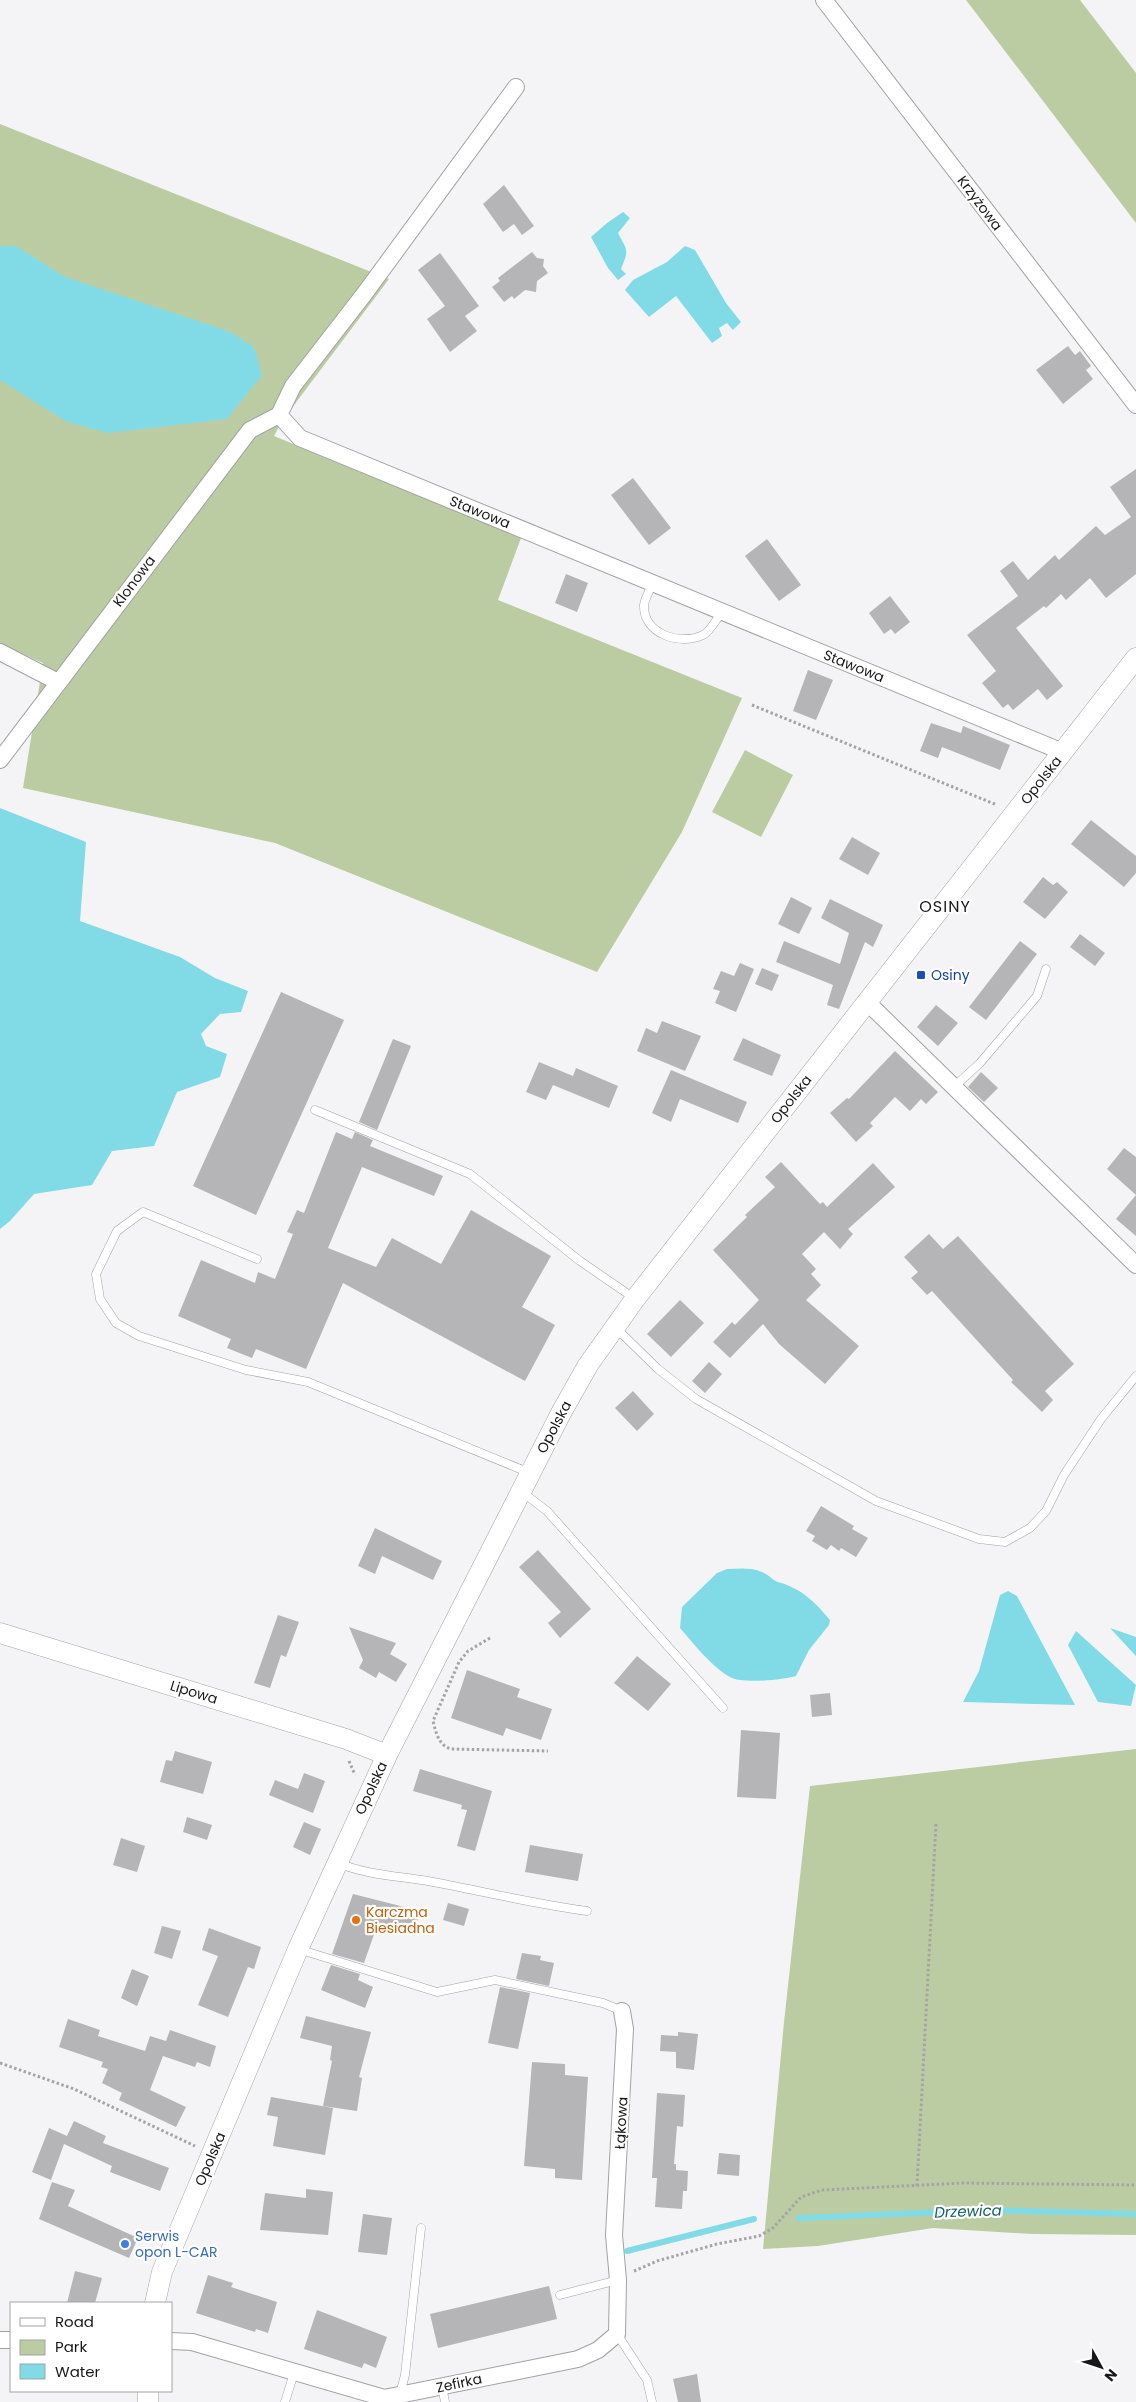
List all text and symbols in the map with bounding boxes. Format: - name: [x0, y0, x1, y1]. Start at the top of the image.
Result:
- street label: Krzyżowa: [953, 171, 1007, 235]
- street label: Stawowa: [447, 491, 513, 533]
- street label: Klonowa: [108, 551, 160, 611]
- street label: Stawowa: [821, 645, 887, 687]
- street label: Opolska: [1016, 751, 1066, 809]
- district label: OSINY: [919, 895, 971, 918]
- place label: Osiny: [931, 965, 970, 985]
- marker: Osiny: [915, 969, 927, 981]
- street label: Opolska: [766, 1070, 816, 1128]
- street label: Opolska: [532, 1397, 576, 1457]
- street label: Lipowa: [168, 1675, 220, 1709]
- street label: Opolska: [350, 1758, 392, 1818]
- place label: Karczma Biesiadna: [366, 1902, 435, 1938]
- marker: Karczma Biesiadna: [350, 1914, 362, 1926]
- street label: Łąkowa: [610, 2096, 632, 2150]
- street label: Opolska: [190, 2129, 230, 2189]
- water label: Drzewica: [934, 2199, 1002, 2223]
- place label: Serwis opon L-CAR: [135, 2226, 218, 2262]
- marker: Serwis opon L-CAR: [119, 2238, 131, 2250]
- legend: [10, 2302, 172, 2392]
- text: Road: [55, 2311, 94, 2332]
- text: Park: [55, 2336, 87, 2357]
- north arrow: [1076, 2342, 1126, 2392]
- text: Water: [55, 2361, 101, 2382]
- text: N: [1100, 2365, 1122, 2386]
- street label: Zefirka: [434, 2368, 484, 2398]

